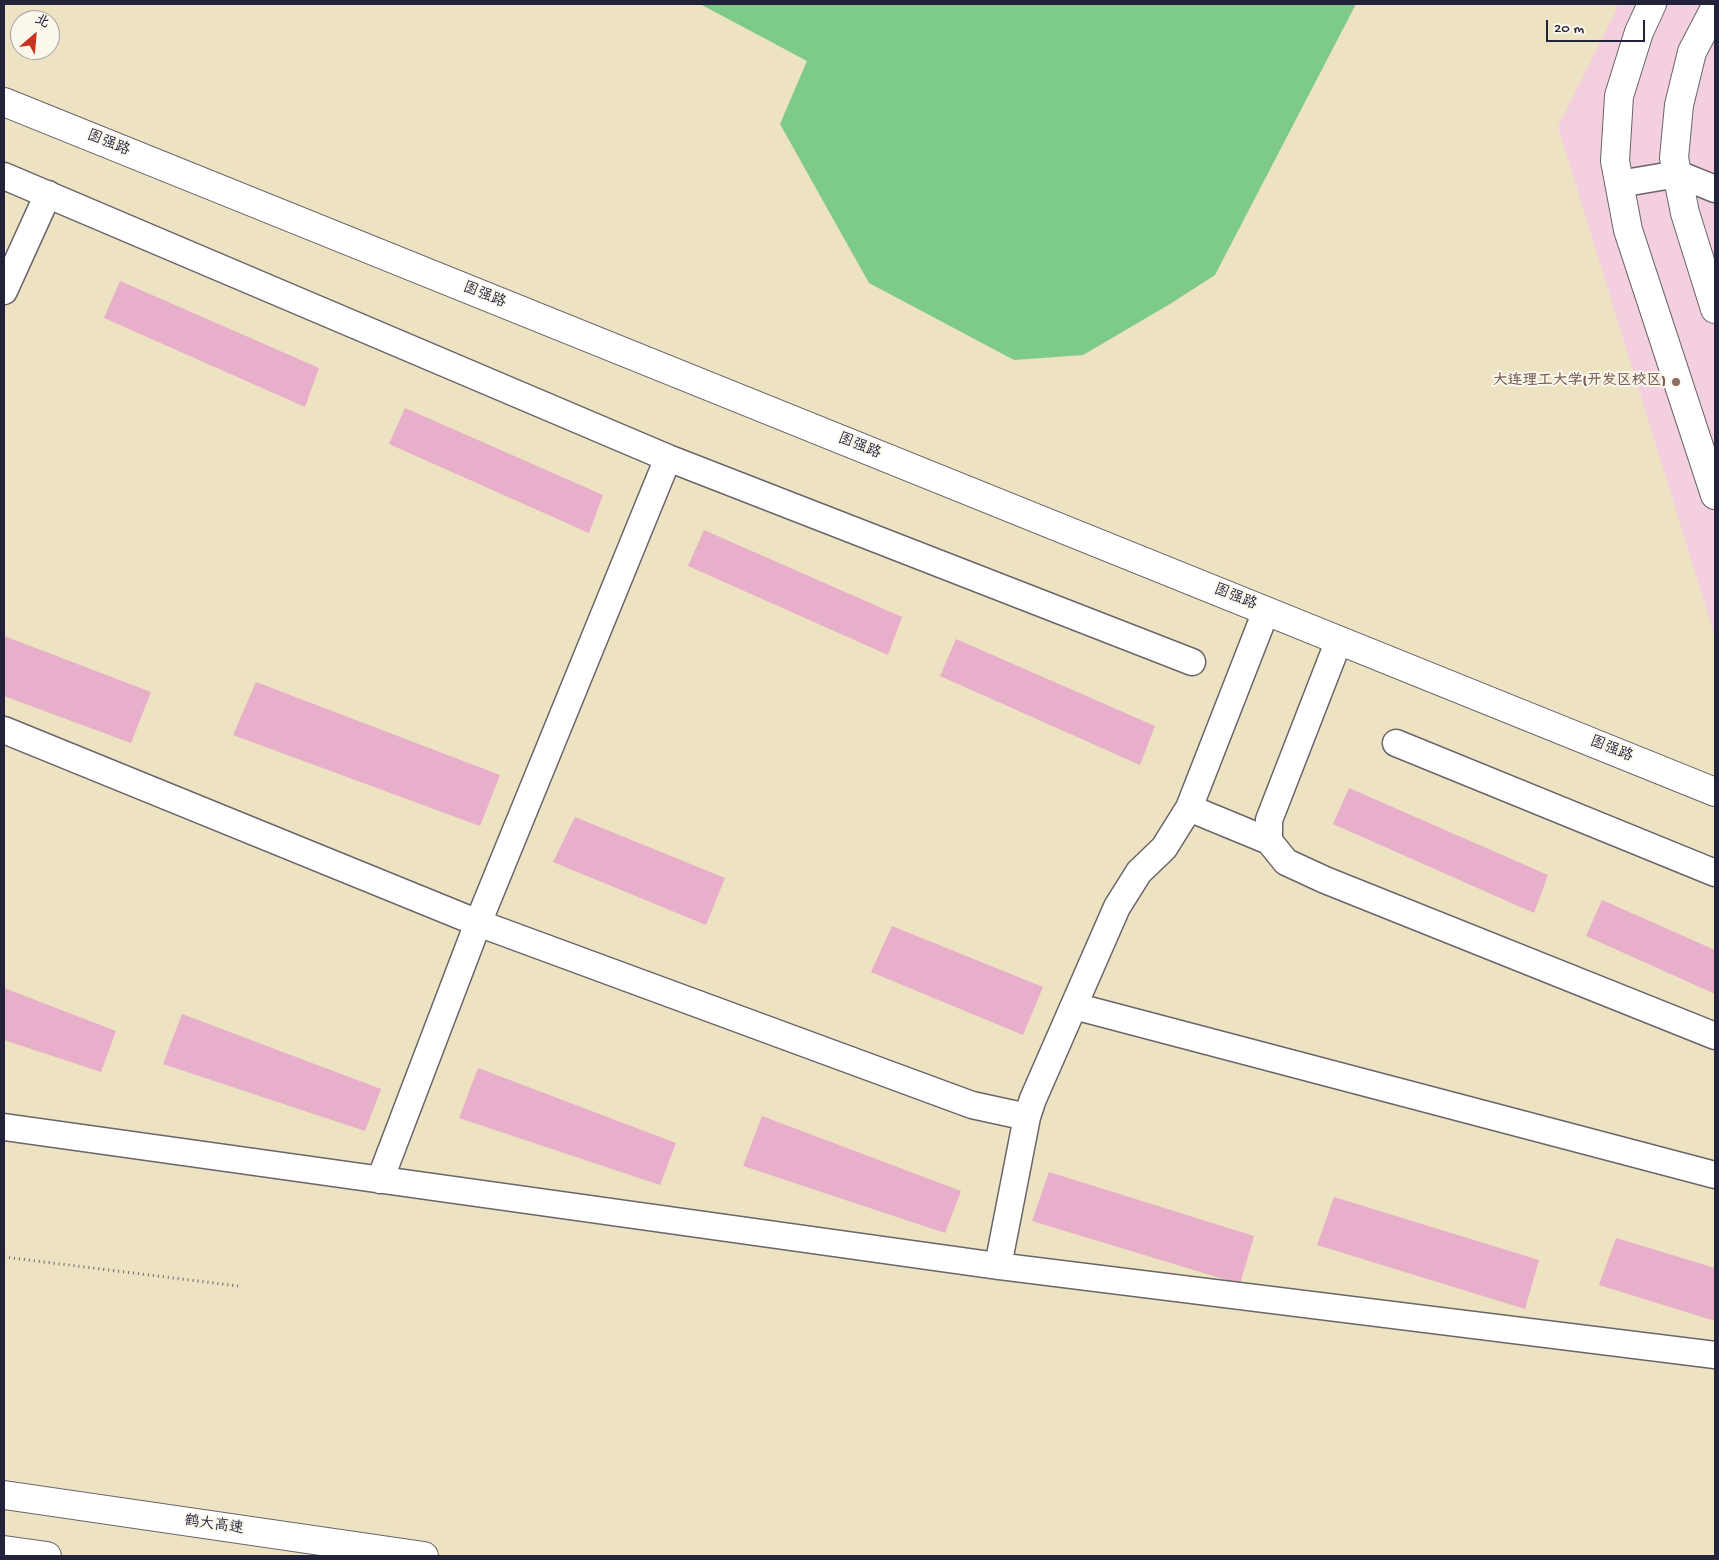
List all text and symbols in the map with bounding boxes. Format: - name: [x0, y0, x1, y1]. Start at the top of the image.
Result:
- north arrow: [10, 10, 60, 60]
- scale bar: [1549, 10, 1648, 42]
- text: 北: [31, 11, 52, 33]
- text: 20 m: [1554, 20, 1584, 38]
- street label: 图强路: [84, 127, 132, 161]
- street label: 图强路: [460, 279, 508, 313]
- place label: 大连理工大学(开发区校区): [1493, 373, 1666, 391]
- marker: 大连理工大学(开发区校区): [1670, 376, 1682, 388]
- street label: 图强路: [835, 430, 883, 464]
- street label: 图强路: [1211, 581, 1259, 615]
- street label: 图强路: [1587, 733, 1635, 767]
- street label: 鹤大高速: [183, 1513, 245, 1539]

